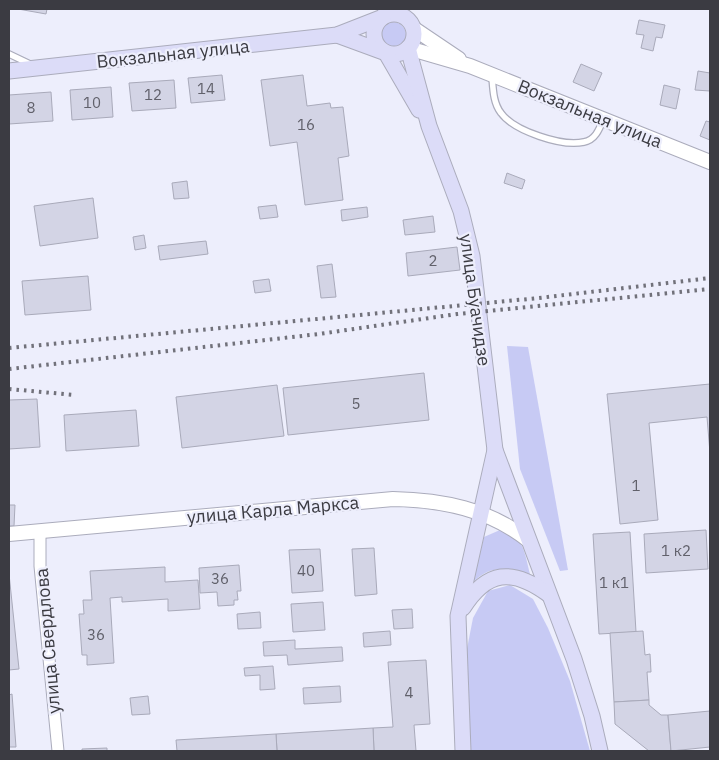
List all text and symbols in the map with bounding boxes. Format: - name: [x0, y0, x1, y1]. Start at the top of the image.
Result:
- street label: Вокзальная улица: [95, 34, 251, 73]
- street label: Вокзальная улица: [515, 74, 666, 153]
- house number: 14: [197, 79, 215, 98]
- house number: 12: [144, 85, 162, 104]
- house number: 10: [83, 93, 101, 112]
- house number: 8: [26, 98, 36, 117]
- house number: 16: [297, 115, 315, 134]
- street label: улица Буачидзе: [455, 232, 496, 368]
- house number: 2: [428, 251, 438, 270]
- house number: 5: [351, 394, 361, 413]
- house number: 1: [631, 476, 641, 495]
- street label: улица Карла Маркса: [186, 490, 360, 528]
- house number: 1 к2: [661, 541, 691, 560]
- house number: 40: [297, 561, 315, 580]
- street label: улица Свердлова: [30, 567, 65, 715]
- house number: 36: [211, 569, 229, 588]
- house number: 1 к1: [599, 573, 629, 592]
- house number: 36: [87, 625, 105, 644]
- house number: 4: [404, 683, 414, 702]

